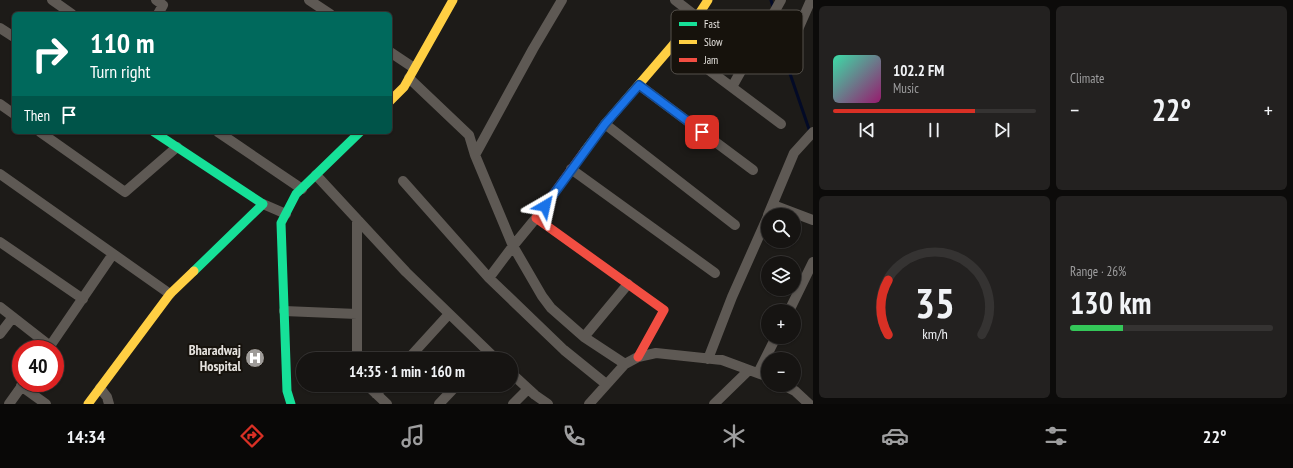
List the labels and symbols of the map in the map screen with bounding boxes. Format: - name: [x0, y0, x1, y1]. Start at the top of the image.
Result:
- legend: [671, 10, 803, 74]
- text: Fast: [704, 17, 720, 31]
- text: Slow: [704, 35, 723, 49]
- text: Jam: [703, 53, 718, 67]
- pin: [685, 115, 719, 149]
- position arrow: [524, 185, 566, 227]
- speed limit sign: 40: [12, 340, 64, 392]
- place label: Bharadwaj Hospital: [189, 341, 242, 375]
- hospital icon: Bharadwaj Hospital: [244, 347, 266, 369]

